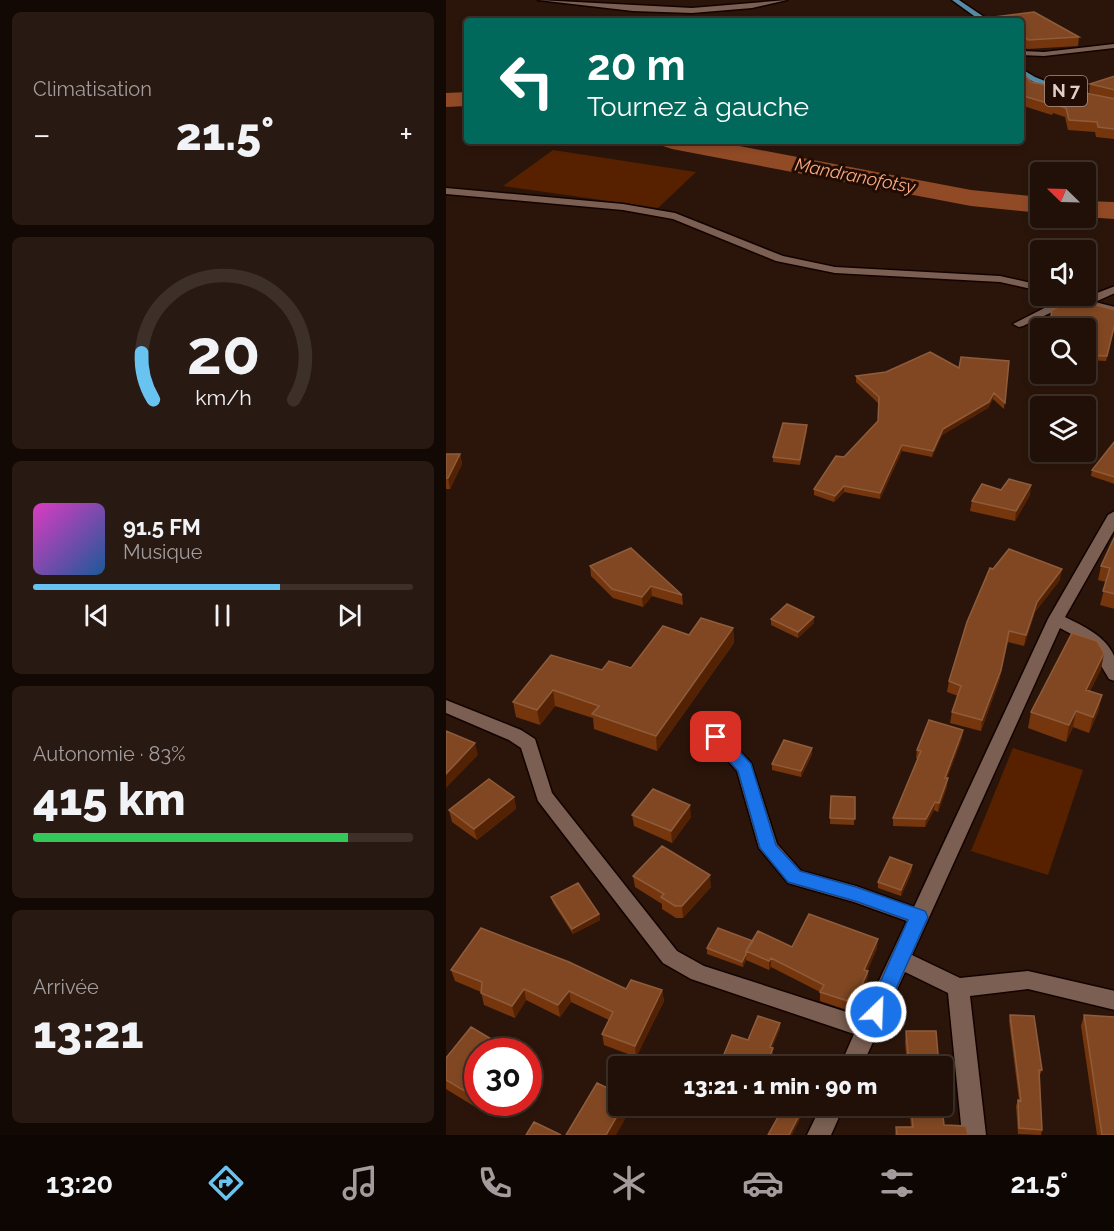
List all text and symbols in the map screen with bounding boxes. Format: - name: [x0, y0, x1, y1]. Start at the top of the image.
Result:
- text: 20 m: [587, 41, 686, 90]
- icon: left: [488, 42, 566, 120]
- road number: N 7: [1045, 76, 1087, 106]
- text: Climatisation: [33, 77, 152, 101]
- text: Tournez à gauche: [587, 91, 809, 122]
- text: 21.5°: [176, 108, 274, 161]
- text: −: [33, 115, 51, 154]
- text: +: [399, 115, 413, 154]
- water label: Mandranofotsy: [793, 154, 918, 198]
- north arrow: [1030, 162, 1096, 228]
- map controls: [1030, 162, 1096, 462]
- button: sound: [1030, 240, 1096, 306]
- text: 20: [186, 315, 260, 389]
- button: search: [1030, 318, 1096, 384]
- text: km/h: [195, 385, 251, 410]
- button: layers: [1030, 396, 1096, 462]
- text: 91.5 FM: [123, 514, 201, 540]
- text: Musique: [123, 540, 202, 564]
- icon: previous: [80, 599, 113, 632]
- icon: pause: [206, 599, 239, 632]
- icon: next: [333, 599, 366, 632]
- pin: [690, 711, 741, 762]
- icon: arrive: [699, 720, 732, 753]
- text: Autonomie · 83%: [33, 742, 185, 766]
- text: 415 km: [33, 773, 186, 826]
- text: Arrivée: [33, 975, 99, 999]
- position arrow: [844, 980, 908, 1044]
- text: 13:21: [33, 1006, 144, 1059]
- speed limit sign: 30: [464, 1038, 542, 1116]
- text: 13:21 · 1 min · 90 m: [684, 1073, 877, 1099]
- icon: directions: [205, 1162, 247, 1204]
- icon: music: [339, 1162, 381, 1204]
- icon: phone: [474, 1162, 516, 1204]
- icon: climate: [608, 1162, 650, 1204]
- icon: car: [742, 1162, 784, 1204]
- icon: filters: [876, 1162, 918, 1204]
- text: 13:20: [46, 1168, 113, 1199]
- text: 21.5°: [1011, 1168, 1068, 1199]

